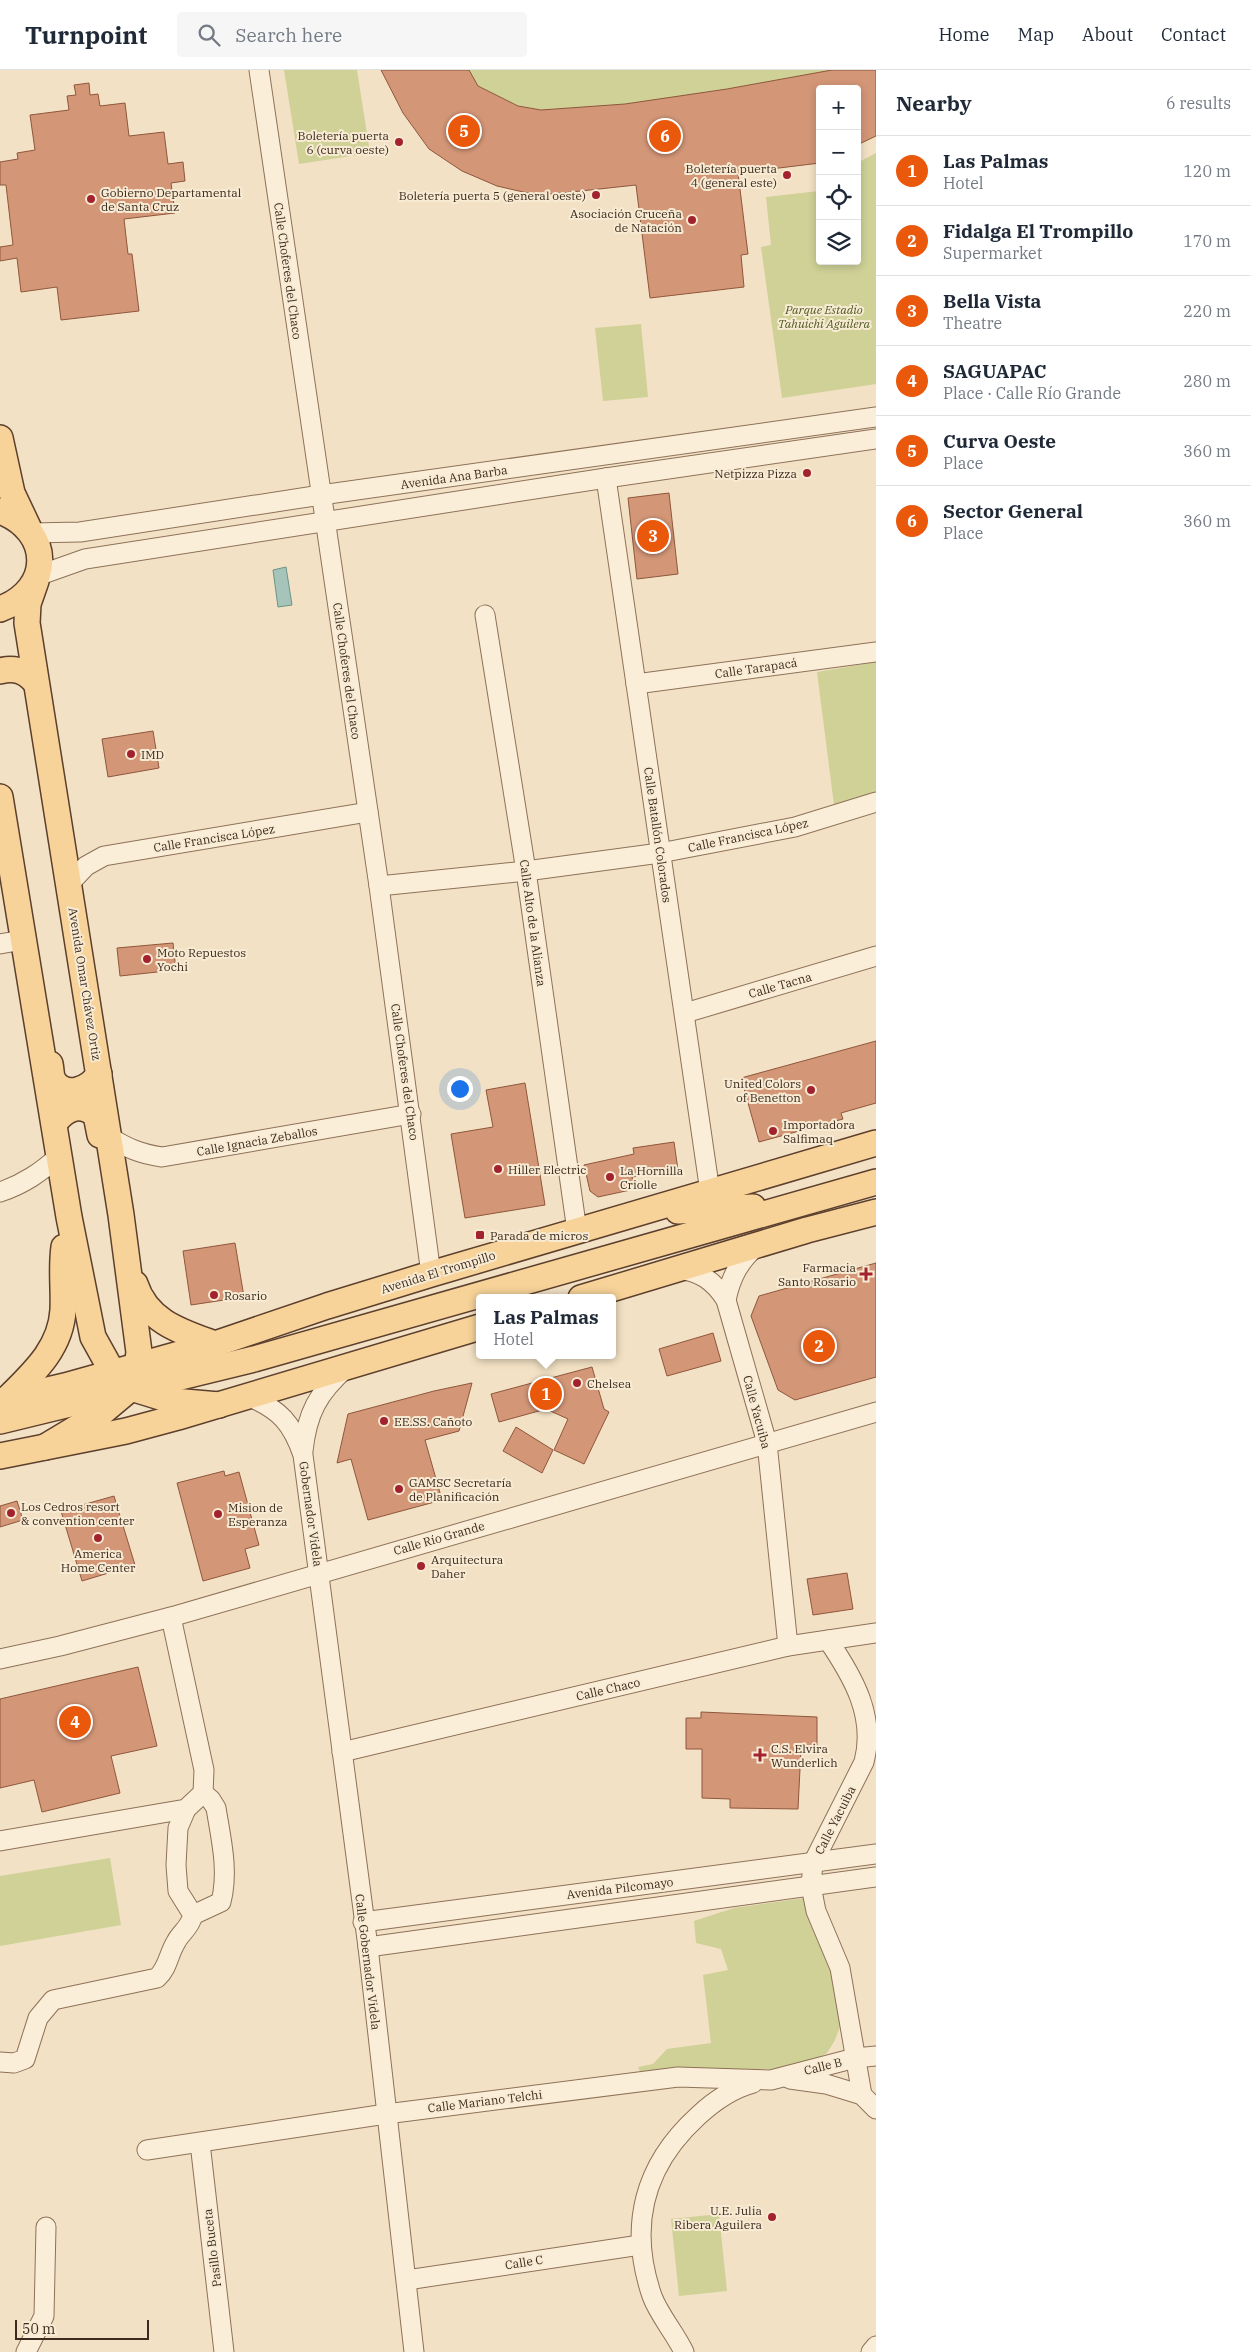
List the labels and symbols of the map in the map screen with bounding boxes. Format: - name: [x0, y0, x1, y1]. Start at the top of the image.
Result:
- pin: 5: [448, 112, 480, 150]
- pin: 6: [649, 117, 681, 155]
- place label: Boletería puerta 6 (curva oeste): [298, 128, 389, 157]
- marker: Boletería puerta 6 (curva oeste): [393, 136, 405, 148]
- place label: Boletería puerta 4 (general este): [686, 161, 777, 190]
- marker: Boletería puerta 4 (general este): [781, 169, 793, 181]
- place label: Gobierno Departamental de Santa Cruz: [101, 185, 242, 214]
- place label: Boletería puerta 5 (general oeste): [399, 188, 586, 203]
- marker: Boletería puerta 5 (general oeste): [590, 189, 602, 201]
- marker: Gobierno Departamental de Santa Cruz: [85, 193, 97, 205]
- street label: Calle Choferes del Chaco: [271, 202, 305, 341]
- place label: Asociación Cruceña de Natación: [570, 206, 682, 235]
- marker: Asociación Cruceña de Natación: [686, 214, 698, 226]
- park label: Parque Estadio Tahuichi Aguilera: [778, 302, 871, 331]
- street label: Avenida Ana Barba: [400, 462, 509, 492]
- place label: Netpizza Pizza: [714, 466, 797, 481]
- marker: Netpizza Pizza: [801, 467, 813, 479]
- pin: 3: [637, 517, 669, 555]
- street label: Calle Choferes del Chaco: [330, 602, 364, 741]
- street label: Calle Tarapacá: [714, 655, 799, 681]
- place label: IMD: [141, 747, 164, 762]
- marker: IMD: [125, 748, 137, 760]
- street label: Calle Batallón Colorados: [641, 766, 675, 904]
- street label: Calle Francisca López: [687, 815, 809, 855]
- street label: Calle Francisca López: [152, 821, 276, 855]
- street label: Calle Alto de la Alianza: [517, 859, 549, 988]
- street label: Avenida Omar Chávez Ortiz: [65, 906, 105, 1062]
- place label: Moto Repuestos Yochi: [157, 945, 246, 974]
- marker: Moto Repuestos Yochi: [141, 953, 153, 965]
- street label: Calle Tacna: [747, 969, 814, 1001]
- street label: Calle Choferes del Chaco: [388, 1003, 422, 1142]
- your location: [447, 1076, 473, 1102]
- place label: United Colors of Benetton: [724, 1076, 801, 1105]
- marker: United Colors of Benetton: [805, 1084, 817, 1096]
- place label: Importadora Salfimaq: [783, 1117, 855, 1146]
- street label: Calle Ignacia Zeballos: [195, 1123, 319, 1159]
- marker: Importadora Salfimaq: [767, 1125, 779, 1137]
- place label: Hiller Electric: [508, 1162, 586, 1177]
- marker: Hiller Electric: [492, 1163, 504, 1175]
- place label: La Hornilla Criolle: [620, 1163, 684, 1192]
- marker: La Hornilla Criolle: [604, 1171, 616, 1183]
- place label: Parada de micros: [490, 1228, 588, 1243]
- marker: Parada de micros: [474, 1229, 486, 1241]
- street label: Avenida El Trompillo: [379, 1247, 497, 1297]
- place label: Farmacia Santo Rosario: [778, 1260, 856, 1289]
- marker: Farmacia Santo Rosario: [860, 1268, 872, 1280]
- place label: Rosario: [224, 1288, 267, 1303]
- marker: Rosario: [208, 1289, 220, 1301]
- pin: 2: [803, 1327, 835, 1365]
- street label: Calle Yacuiba: [740, 1374, 774, 1451]
- pin: 1: [530, 1375, 562, 1413]
- place label: Chelsea: [587, 1376, 632, 1391]
- marker: Chelsea: [571, 1377, 583, 1389]
- place label: EE.SS. Cañoto: [394, 1414, 473, 1429]
- marker: EE.SS. Cañoto: [378, 1415, 390, 1427]
- street label: Gobernador Videla: [296, 1460, 326, 1568]
- place label: GAMSC Secretaría de Planificación: [409, 1475, 512, 1504]
- marker: GAMSC Secretaría de Planificación: [393, 1483, 405, 1495]
- place label: Los Cedros resort & convention center: [21, 1499, 135, 1528]
- place label: Mision de Esperanza: [228, 1500, 288, 1529]
- marker: Los Cedros resort & convention center: [5, 1507, 17, 1519]
- marker: Mision de Esperanza: [212, 1508, 224, 1520]
- street label: Calle Río Grande: [392, 1518, 486, 1558]
- marker: America Home Center: [92, 1532, 104, 1544]
- place label: America Home Center: [61, 1546, 136, 1575]
- place label: Arquitectura Daher: [431, 1552, 504, 1581]
- marker: Arquitectura Daher: [415, 1560, 427, 1572]
- street label: Calle Chaco: [574, 1674, 642, 1704]
- pin: 4: [59, 1703, 91, 1741]
- place label: C.S. Elvira Wunderlich: [771, 1741, 838, 1770]
- marker: C.S. Elvira Wunderlich: [753, 1748, 767, 1762]
- street label: Calle Yacuiba: [811, 1783, 859, 1857]
- street label: Avenida Pilcomayo: [566, 1874, 674, 1902]
- street label: Calle Gobernador Videla: [352, 1893, 384, 2031]
- street label: Calle B: [802, 2054, 844, 2078]
- street label: Calle Mariano Telchi: [427, 2087, 543, 2115]
- place label: U.E. Julia Ribera Aguilera: [674, 2203, 762, 2232]
- street label: Pasillo Buceta: [200, 2207, 224, 2288]
- marker: U.E. Julia Ribera Aguilera: [766, 2211, 778, 2223]
- street label: Calle C: [504, 2252, 544, 2272]
- scale bar: [15, 2317, 149, 2340]

